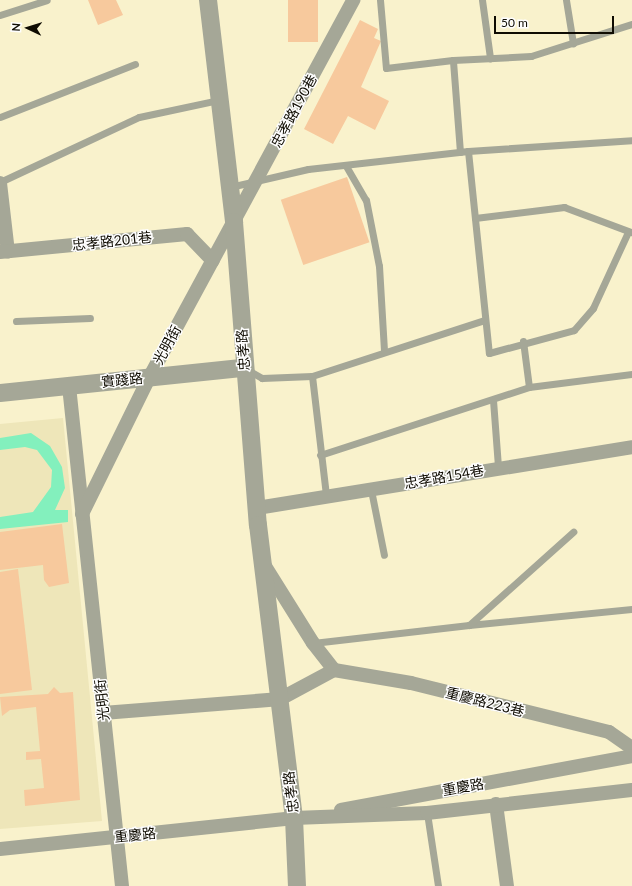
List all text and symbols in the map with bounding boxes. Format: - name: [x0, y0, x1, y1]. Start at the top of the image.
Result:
- north arrow: [8, 8, 48, 48]
- scale bar: [496, 8, 616, 34]
- text: 50 m: [501, 15, 528, 30]
- text: N: [9, 22, 22, 32]
- street label: 忠孝路190巷: [268, 72, 320, 150]
- street label: 忠孝路201巷: [71, 228, 153, 254]
- street label: 光明街: [149, 323, 185, 367]
- street label: 忠孝路: [233, 328, 253, 372]
- street label: 實踐路: [100, 369, 144, 391]
- street label: 忠孝路154巷: [403, 462, 485, 492]
- street label: 光明街: [91, 678, 113, 722]
- street label: 重慶路223巷: [444, 684, 526, 720]
- street label: 忠孝路: [280, 770, 302, 814]
- street label: 重慶路: [441, 775, 485, 799]
- street label: 重慶路: [113, 824, 157, 846]

